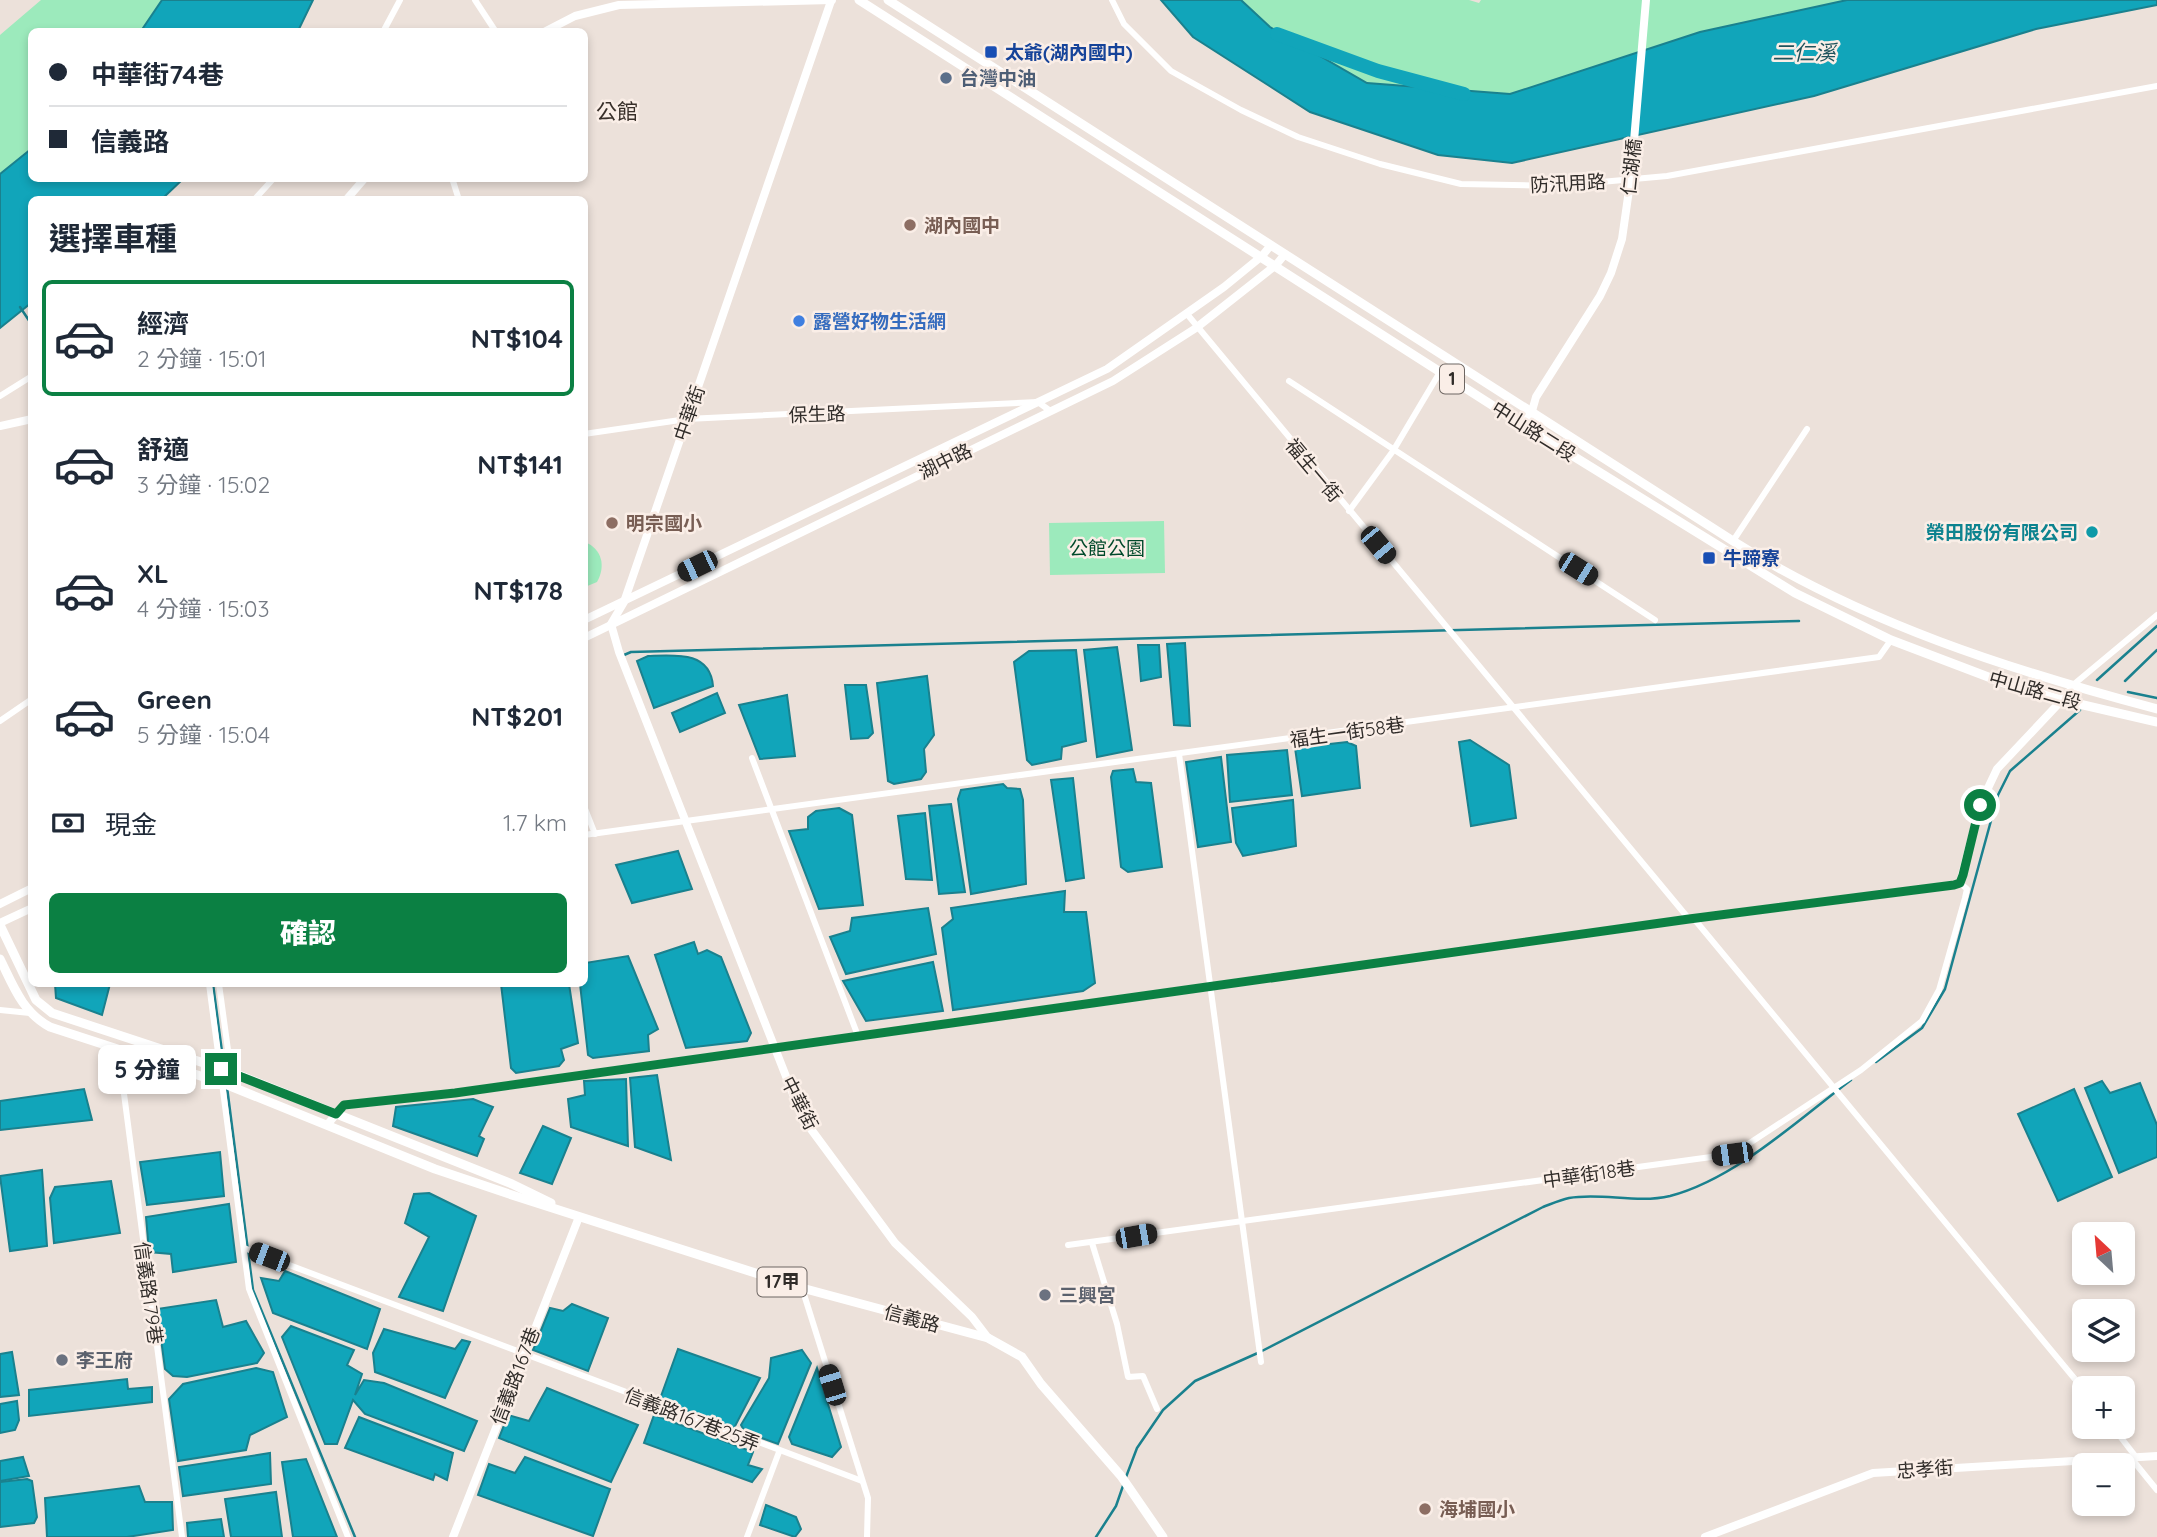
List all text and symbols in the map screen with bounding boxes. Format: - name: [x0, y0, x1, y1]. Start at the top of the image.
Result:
- water label: 二仁溪: [1773, 39, 1838, 65]
- place label: 太爺(湖內國中): [1005, 40, 1133, 64]
- marker: 太爺(湖內國中): [983, 44, 999, 60]
- text: 中華街74巷: [91, 58, 224, 91]
- place label: 台灣中油: [960, 66, 1036, 90]
- marker: 台灣中油: [938, 70, 954, 86]
- district label: 公館: [596, 98, 638, 124]
- text: 信義路: [91, 125, 169, 158]
- street label: 仁湖橋: [1616, 137, 1646, 197]
- street label: 防汛用路: [1529, 169, 1607, 197]
- place label: 湖內國中: [924, 213, 1000, 237]
- marker: 湖內國中: [902, 217, 918, 233]
- text: 選擇車種: [49, 218, 177, 258]
- icon: car: [53, 307, 116, 370]
- text: 經濟: [137, 307, 189, 340]
- place label: 露營好物生活網: [813, 309, 946, 333]
- marker: 露營好物生活網: [791, 313, 807, 329]
- text: NT$104: [471, 322, 563, 355]
- text: 2 分鐘 · 15:01: [137, 344, 267, 373]
- road number: 1: [1440, 365, 1464, 394]
- street label: 中華街: [668, 382, 710, 444]
- street label: 中山路二段: [1487, 396, 1581, 466]
- street label: 保生路: [788, 401, 846, 427]
- icon: car: [53, 433, 116, 496]
- text: 舒適: [137, 433, 189, 466]
- street label: 福生一街: [1280, 433, 1348, 507]
- street label: 湖中路: [914, 438, 976, 484]
- text: NT$141: [477, 448, 563, 481]
- text: 3 分鐘 · 15:02: [137, 470, 270, 499]
- place label: 明宗國小: [626, 511, 702, 535]
- marker: 明宗國小: [604, 515, 620, 531]
- place label: 榮田股份有限公司: [1926, 520, 2078, 544]
- car: [1357, 522, 1400, 568]
- marker: 榮田股份有限公司: [2084, 524, 2100, 540]
- park label: 公館公園: [1069, 536, 1145, 560]
- place label: 牛蹄寮: [1723, 546, 1780, 570]
- car: [674, 547, 721, 585]
- car: [1555, 549, 1602, 589]
- marker: 牛蹄寮: [1701, 550, 1717, 566]
- text: XL: [137, 557, 169, 590]
- icon: car: [53, 559, 116, 622]
- text: NT$178: [473, 574, 563, 607]
- text: 4 分鐘 · 15:03: [137, 594, 270, 623]
- street label: 中山路二段: [1986, 665, 2084, 715]
- text: Green: [137, 683, 212, 716]
- icon: car: [53, 685, 116, 748]
- text: NT$201: [471, 700, 563, 733]
- street label: 福生一街58巷: [1288, 712, 1406, 752]
- text: 5 分鐘 · 15:04: [137, 720, 270, 749]
- route start: [1964, 789, 1996, 821]
- icon: cash: [49, 804, 87, 842]
- text: 現金: [105, 808, 157, 841]
- text: 1.7 km: [503, 808, 567, 837]
- button: 確認: [49, 893, 567, 973]
- callout: 5 分鐘: [99, 1044, 196, 1094]
- route end: [205, 1053, 237, 1085]
- text: 5 分鐘: [114, 1055, 180, 1084]
- street label: 中華街: [776, 1072, 824, 1134]
- car: [1710, 1141, 1755, 1167]
- street label: 中華街18巷: [1541, 1156, 1637, 1192]
- car: [1114, 1222, 1159, 1250]
- north arrow: [2072, 1222, 2135, 1284]
- map controls: [2072, 1222, 2135, 1516]
- street label: 信義路179巷: [130, 1240, 168, 1346]
- car: [246, 1240, 293, 1274]
- road number: 17甲: [758, 1268, 806, 1296]
- place label: 三興宮: [1059, 1283, 1116, 1307]
- marker: 三興宮: [1037, 1287, 1053, 1303]
- street label: 信義路: [881, 1299, 943, 1337]
- button: layers: [2072, 1299, 2135, 1362]
- street label: 信義路167巷: [485, 1324, 545, 1428]
- place label: 李王府: [76, 1348, 133, 1372]
- marker: 李王府: [54, 1352, 70, 1368]
- car: [816, 1362, 849, 1408]
- button: +: [2072, 1376, 2135, 1439]
- street label: 信義路167巷25弄: [621, 1382, 763, 1456]
- button: −: [2072, 1453, 2135, 1516]
- street label: 忠孝街: [1896, 1455, 1954, 1483]
- place label: 海埔國小: [1439, 1497, 1515, 1521]
- marker: 海埔國小: [1417, 1501, 1433, 1517]

